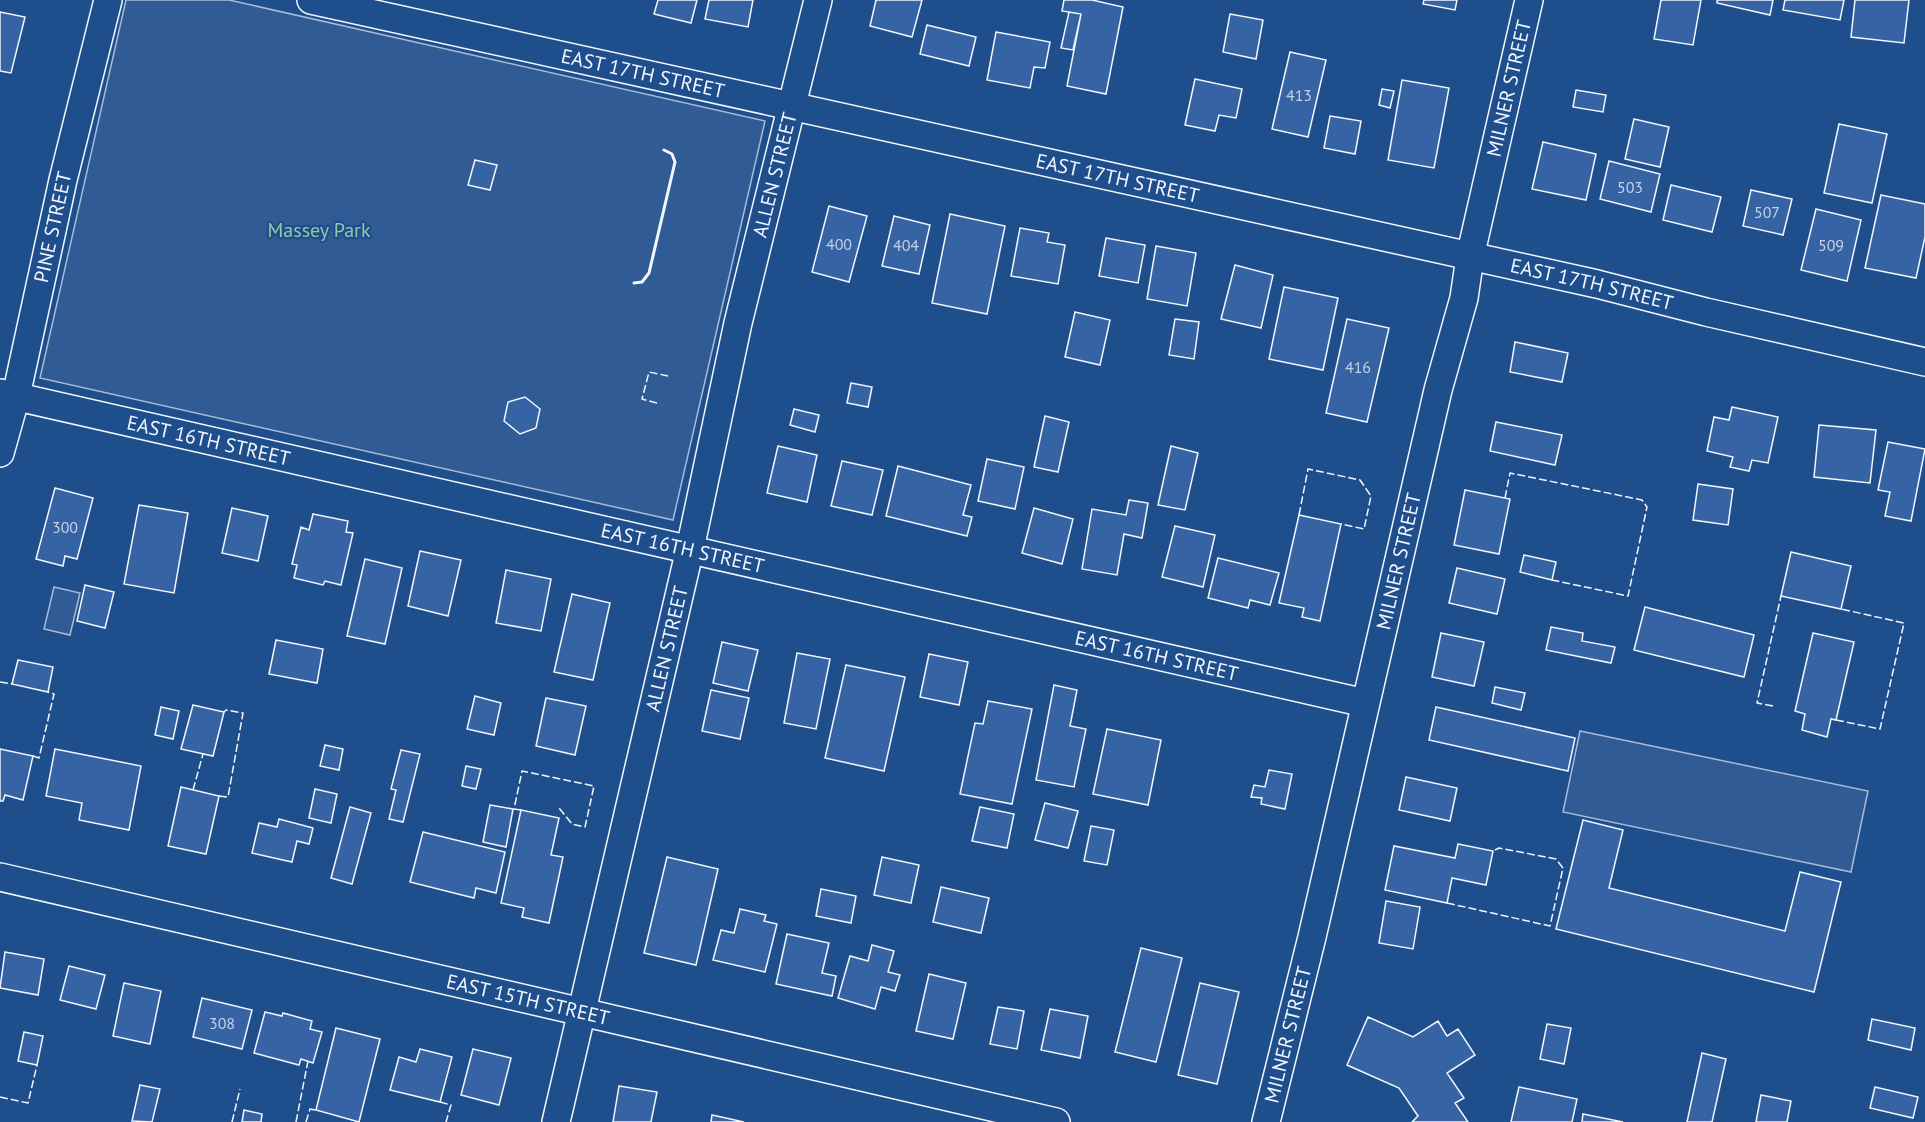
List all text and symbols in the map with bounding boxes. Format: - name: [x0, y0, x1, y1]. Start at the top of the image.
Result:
- street label: MILNER STREET: [1480, 17, 1537, 159]
- street label: EAST 17TH STREET: [559, 43, 727, 104]
- house number: 413: [1286, 85, 1312, 105]
- street label: ALLEN STREET: [747, 110, 803, 240]
- street label: EAST 17TH STREET: [1033, 147, 1202, 209]
- street label: PINE STREET: [28, 169, 78, 285]
- house number: 503: [1617, 177, 1643, 197]
- house number: 507: [1754, 202, 1780, 222]
- park label: Massey Park: [267, 217, 371, 243]
- house number: 400: [826, 234, 852, 254]
- house number: 404: [893, 235, 919, 255]
- house number: 509: [1818, 235, 1844, 255]
- street label: EAST 17TH STREET: [1508, 252, 1676, 316]
- house number: 416: [1345, 357, 1371, 377]
- street label: EAST 16TH STREET: [125, 409, 293, 472]
- street label: MILNER STREET: [1370, 490, 1427, 632]
- house number: 300: [52, 517, 78, 537]
- street label: EAST 16TH STREET: [598, 517, 767, 579]
- street label: ALLEN STREET: [639, 583, 694, 714]
- street label: EAST 16TH STREET: [1072, 625, 1241, 687]
- street label: MILNER STREET: [1258, 964, 1317, 1106]
- street label: EAST 15TH STREET: [444, 968, 612, 1031]
- house number: 308: [209, 1013, 235, 1033]

